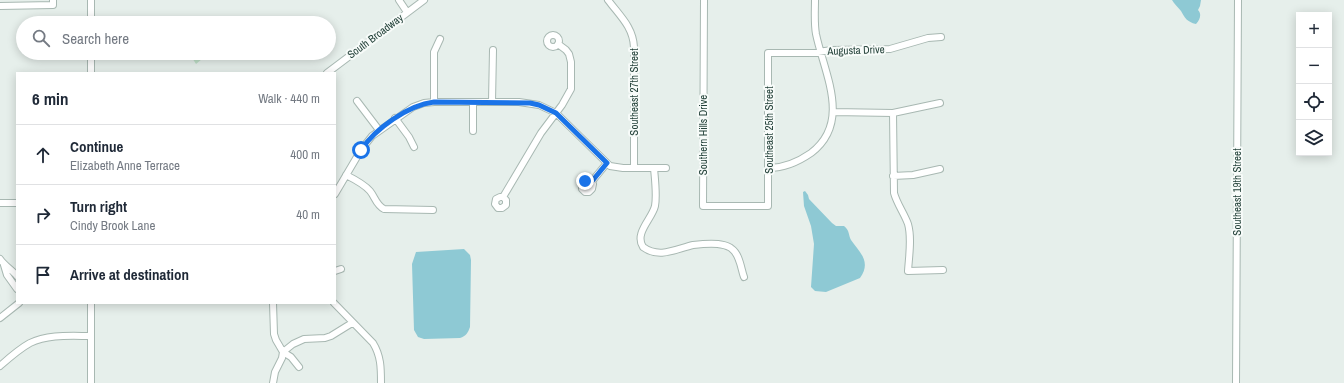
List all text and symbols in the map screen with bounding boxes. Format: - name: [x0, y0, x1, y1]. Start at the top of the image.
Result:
- street label: South Broadway: [344, 10, 406, 62]
- map controls: [1296, 12, 1332, 156]
- button: +: [1296, 12, 1332, 48]
- search box: [16, 16, 336, 60]
- icon: search: [30, 27, 52, 49]
- text: Search here: [62, 28, 129, 49]
- street label: Augusta Drive: [826, 42, 885, 58]
- street label: Southeast 27th Street: [627, 48, 641, 136]
- button: −: [1296, 48, 1332, 84]
- button: locate: [1296, 84, 1332, 120]
- street label: Southeast 25th Street: [762, 86, 776, 174]
- text: 6 min: [32, 87, 68, 110]
- text: Walk · 440 m: [258, 90, 320, 107]
- street label: Southern Hills Drive: [696, 95, 710, 175]
- button: layers: [1296, 120, 1332, 156]
- text: Continue: [70, 136, 123, 157]
- route start: [352, 141, 370, 159]
- icon: ahead: [32, 144, 54, 166]
- text: 400 m: [290, 146, 320, 163]
- street label: Southeast 19th Street: [1230, 148, 1244, 236]
- text: Elizabeth Anne Terrace: [70, 157, 180, 174]
- route end: [576, 172, 594, 190]
- text: Turn right: [70, 196, 127, 217]
- icon: right: [32, 204, 54, 226]
- text: 40 m: [296, 206, 320, 223]
- text: Cindy Brook Lane: [70, 217, 155, 234]
- icon: arrive: [32, 264, 54, 286]
- text: Arrive at destination: [70, 264, 189, 285]

